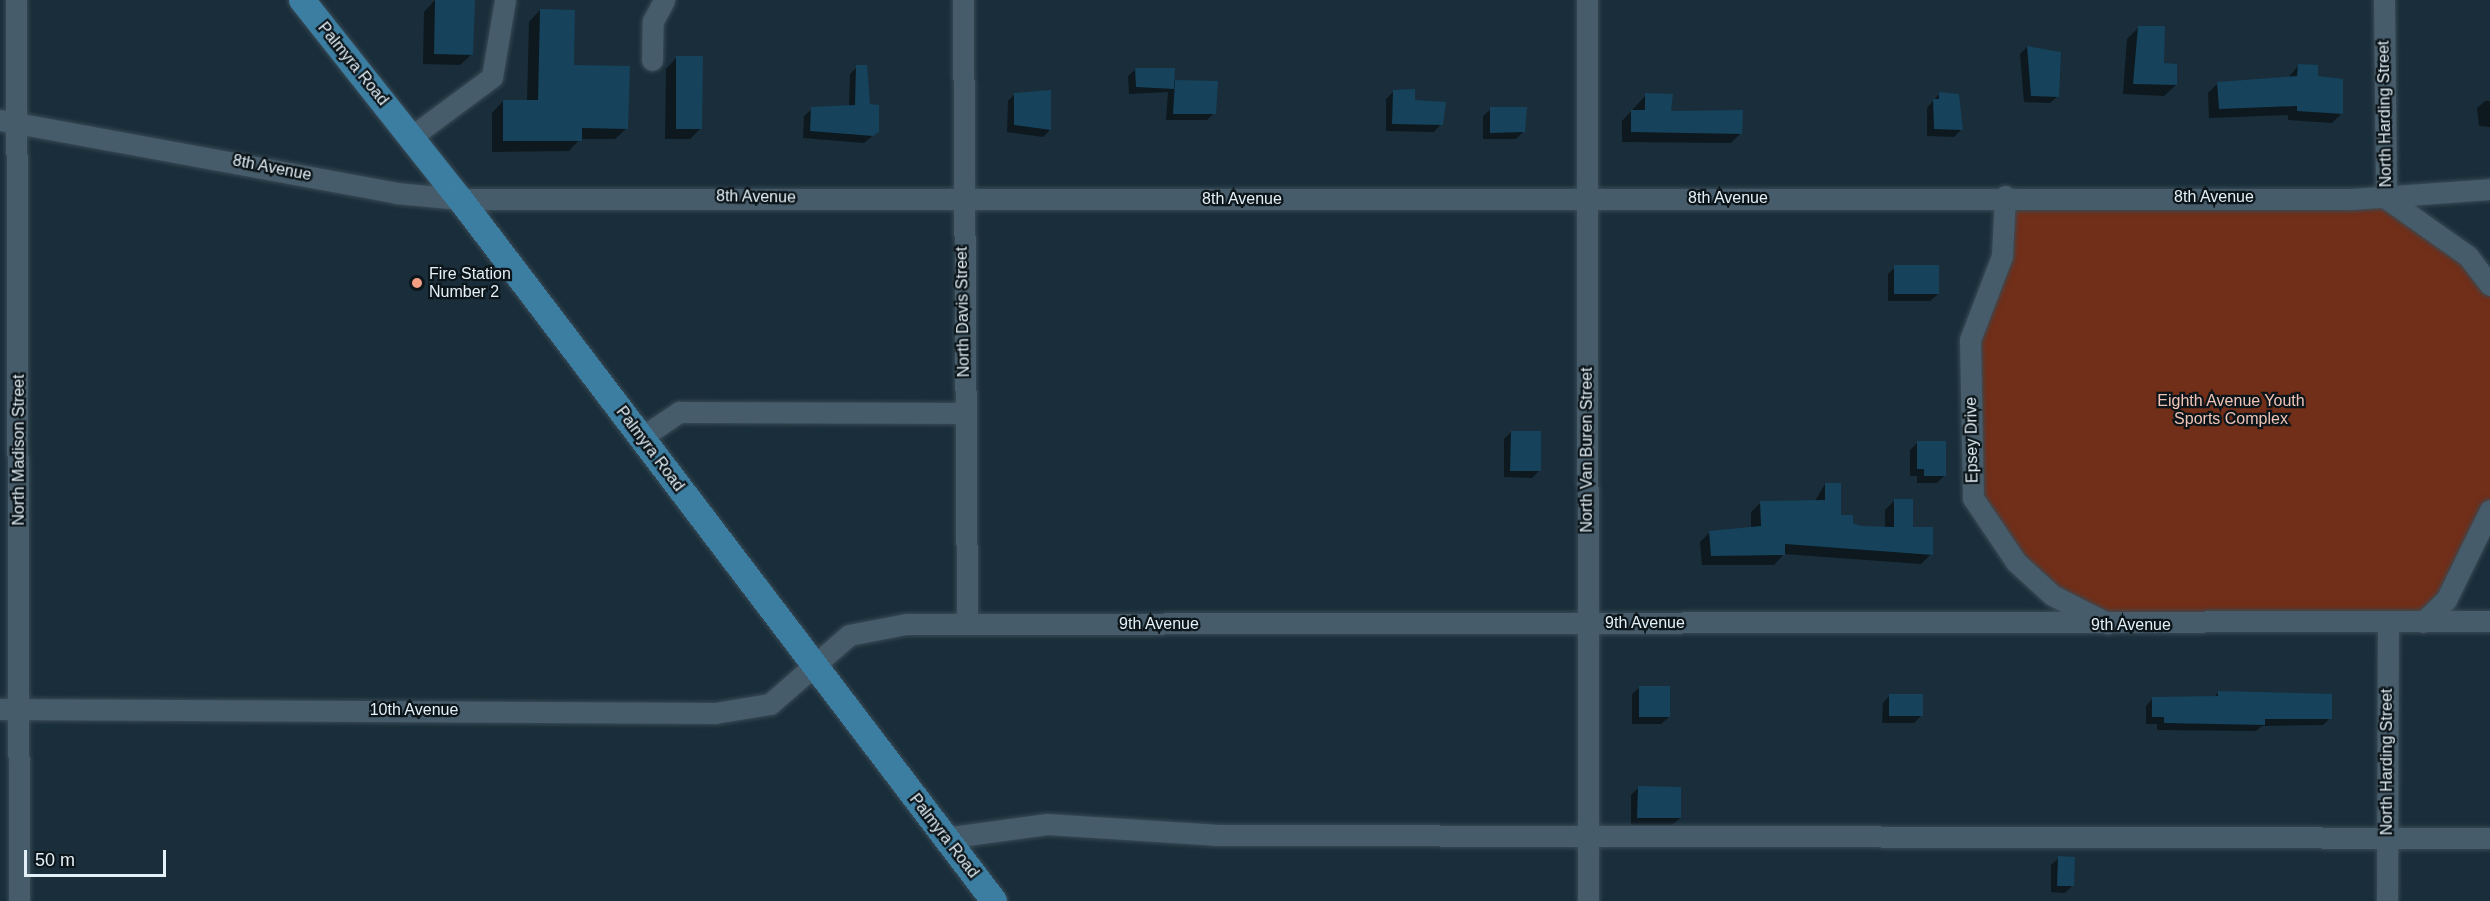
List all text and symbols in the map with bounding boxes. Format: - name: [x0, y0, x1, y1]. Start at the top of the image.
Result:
- street label: Palmyra Road: [314, 19, 392, 109]
- street label: North Harding Street: [2374, 40, 2396, 188]
- street label: 8th Avenue: [231, 151, 313, 185]
- street label: 8th Avenue: [716, 187, 796, 207]
- street label: 8th Avenue: [2174, 187, 2254, 207]
- street label: 8th Avenue: [1688, 188, 1768, 208]
- street label: 8th Avenue: [1202, 189, 1282, 209]
- street label: North Davis Street: [952, 246, 974, 378]
- place label: Fire Station Number 2: [429, 264, 511, 302]
- marker: Fire Station Number 2: [410, 276, 424, 290]
- street label: North Van Buren Street: [1577, 367, 1597, 533]
- street label: North Madison Street: [9, 374, 29, 526]
- park label: Eighth Avenue Youth Sports Complex: [2157, 391, 2305, 429]
- street label: Epsey Drive: [1962, 397, 1982, 483]
- street label: Palmyra Road: [612, 403, 688, 495]
- street label: 9th Avenue: [1605, 613, 1685, 633]
- street label: 9th Avenue: [1119, 614, 1199, 634]
- street label: 9th Avenue: [2091, 615, 2171, 635]
- street label: North Harding Street: [2377, 689, 2397, 835]
- street label: 10th Avenue: [369, 700, 459, 720]
- street label: Palmyra Road: [905, 790, 983, 882]
- scale bar: [27, 838, 170, 876]
- text: 50 m: [35, 850, 75, 870]

